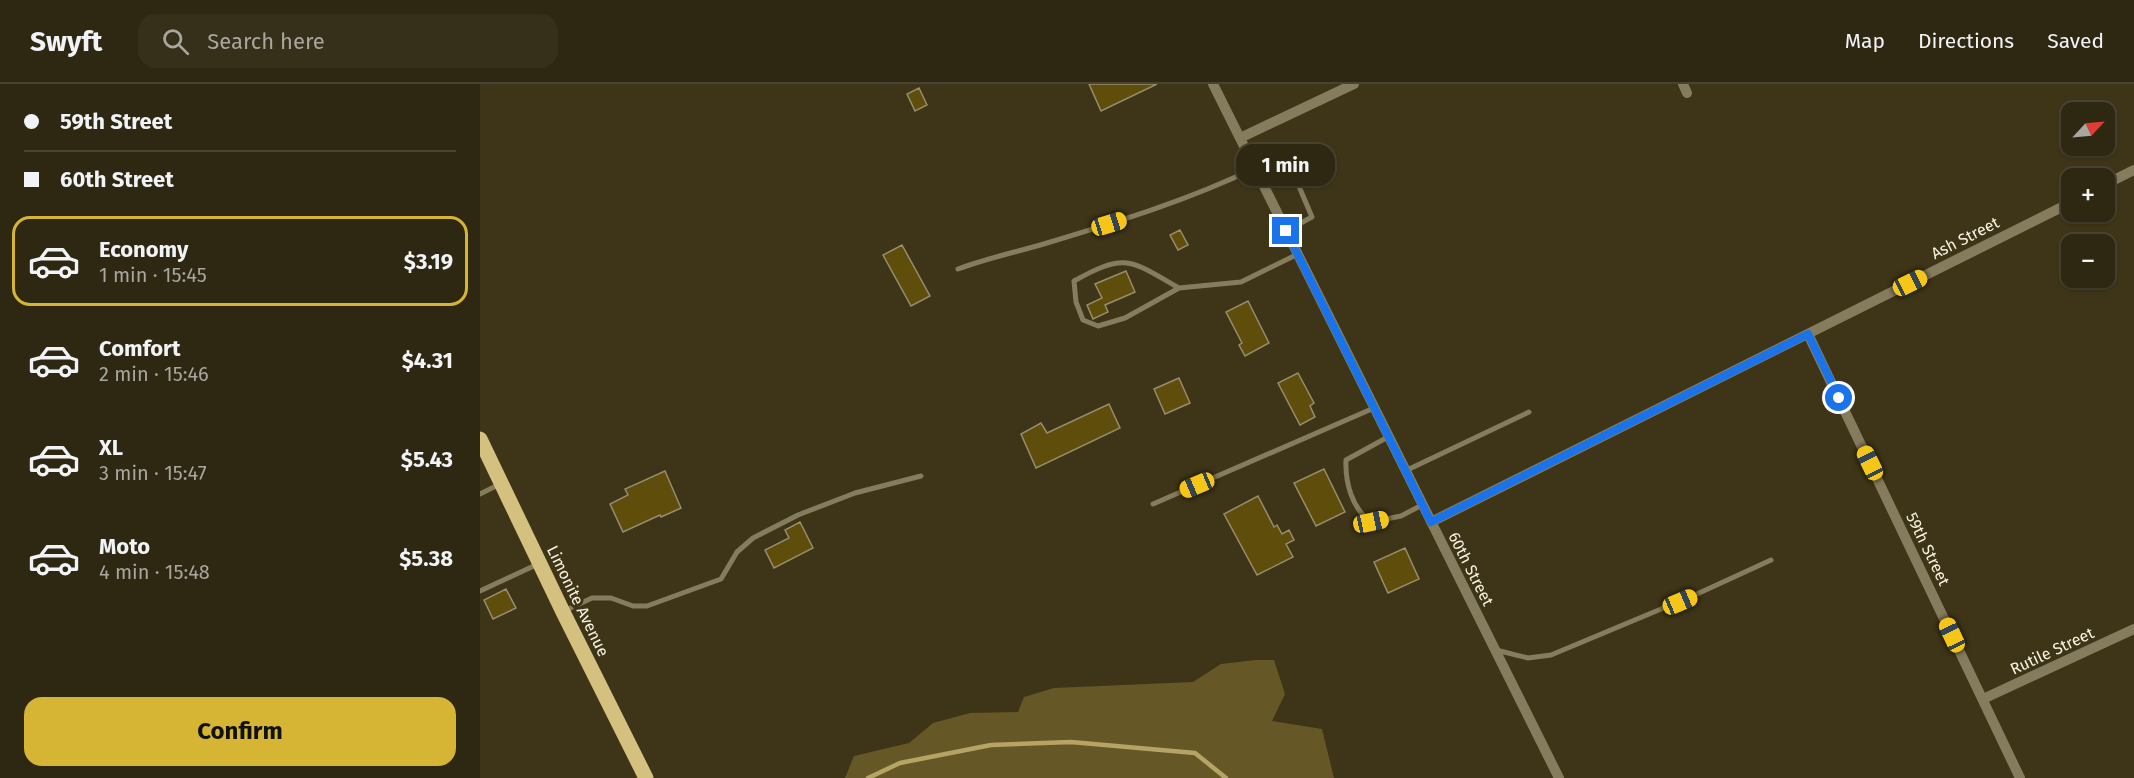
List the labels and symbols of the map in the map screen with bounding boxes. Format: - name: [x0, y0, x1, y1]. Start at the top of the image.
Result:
- north arrow: [2061, 102, 2115, 156]
- callout: 1 min: [1236, 144, 1336, 186]
- car: [1089, 210, 1129, 238]
- street label: Ash Street: [1928, 213, 2002, 263]
- route end: [1272, 217, 1299, 244]
- car: [1890, 267, 1930, 299]
- route start: [1825, 384, 1852, 411]
- car: [1854, 443, 1886, 483]
- car: [1177, 470, 1217, 500]
- car: [1352, 509, 1390, 535]
- street label: 59th Street: [1902, 509, 1954, 589]
- street label: 60th Street: [1444, 529, 1498, 609]
- street label: Limonite Avenue: [543, 542, 613, 660]
- car: [1660, 587, 1700, 617]
- car: [1936, 615, 1968, 655]
- street label: Rutile Street: [2007, 623, 2097, 679]

